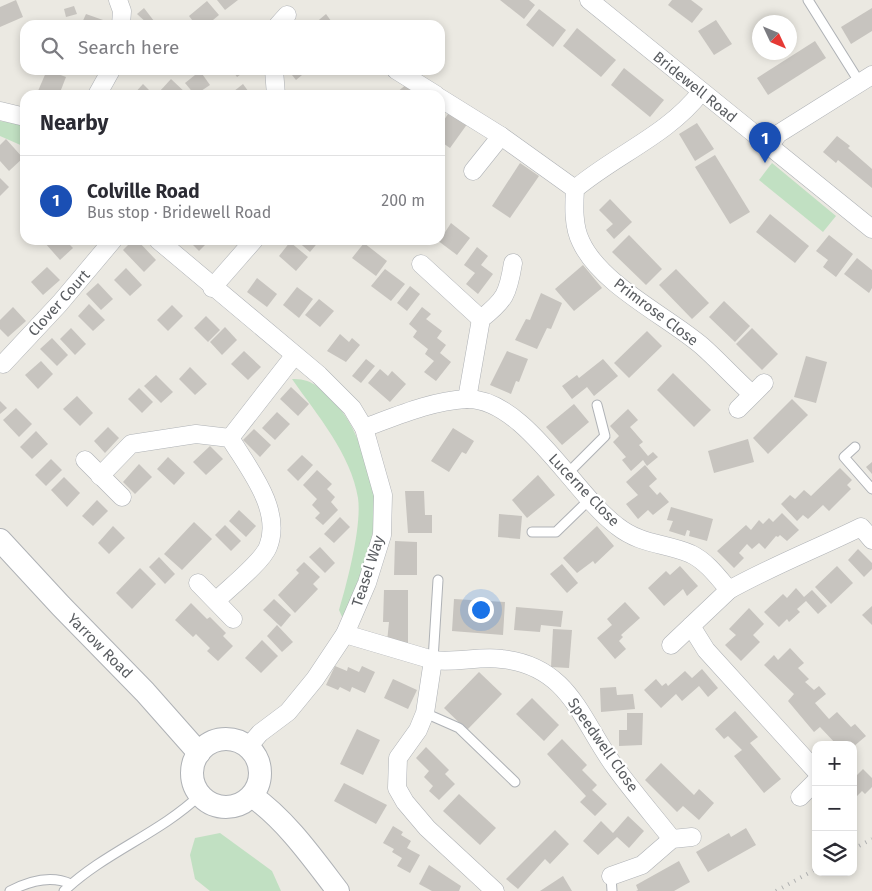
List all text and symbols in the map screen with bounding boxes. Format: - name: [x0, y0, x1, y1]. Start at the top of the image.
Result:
- north arrow: [752, 15, 797, 60]
- search box: [20, 20, 445, 75]
- icon: search: [38, 34, 66, 62]
- text: Search here: [78, 36, 179, 59]
- street label: Bridewell Road: [649, 48, 741, 126]
- text: Nearby: [40, 110, 108, 136]
- pin: 1: [749, 122, 781, 163]
- text: Colville Road: [87, 180, 200, 203]
- text: 1: [52, 191, 60, 210]
- text: 200 m: [381, 191, 425, 210]
- text: Bus stop · Bridewell Road: [87, 203, 271, 222]
- street label: Clover Court: [24, 266, 94, 340]
- street label: Primrose Close: [610, 274, 702, 350]
- street label: Lucerne Close: [545, 450, 623, 530]
- street label: Teasel Way: [348, 533, 388, 609]
- your location: [468, 597, 494, 623]
- street label: Yarrow Road: [64, 610, 136, 682]
- street label: Speedwell Close: [564, 695, 642, 795]
- map controls: [812, 741, 857, 876]
- button: +: [812, 741, 857, 786]
- button: −: [812, 786, 857, 831]
- button: layers: [812, 831, 857, 876]

